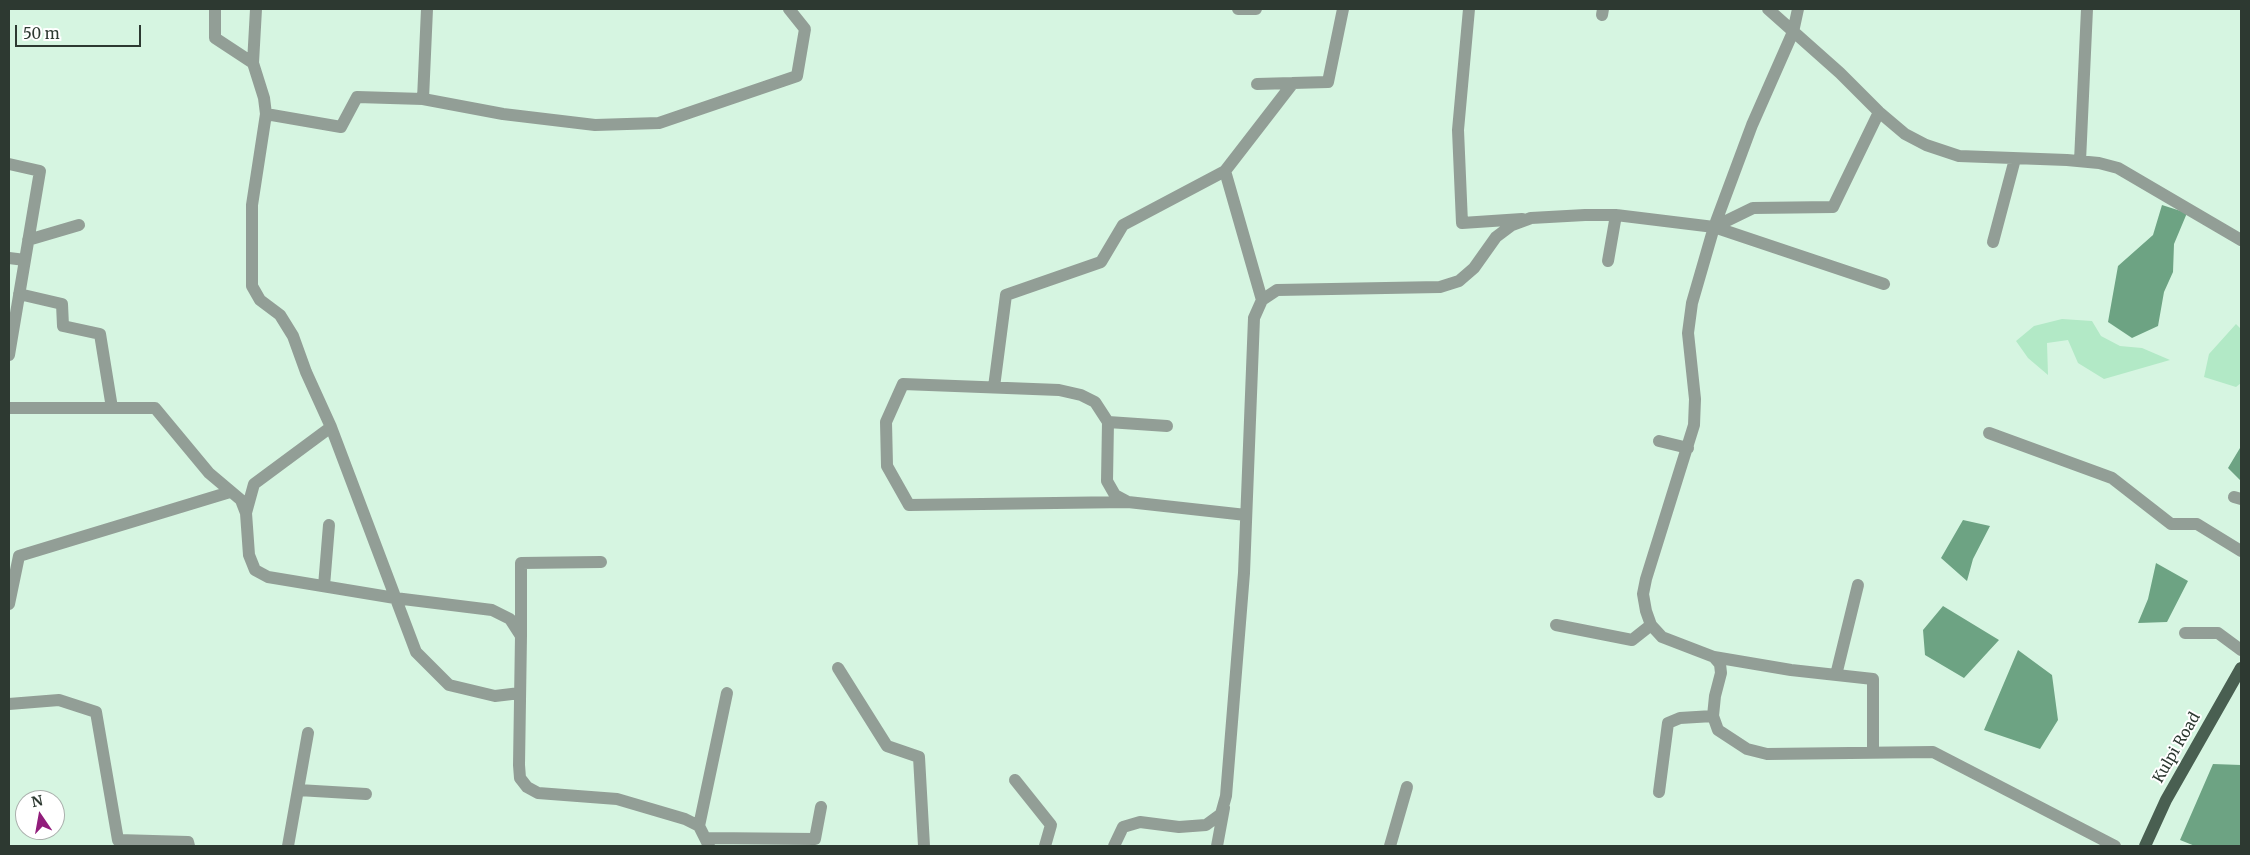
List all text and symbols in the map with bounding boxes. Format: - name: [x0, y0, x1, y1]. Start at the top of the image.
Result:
- scale bar: [18, 15, 144, 47]
- text: 50 m: [23, 24, 60, 43]
- street label: Kulpi Road: [2150, 710, 2204, 786]
- north arrow: [15, 790, 65, 840]
- text: N: [30, 791, 44, 811]

